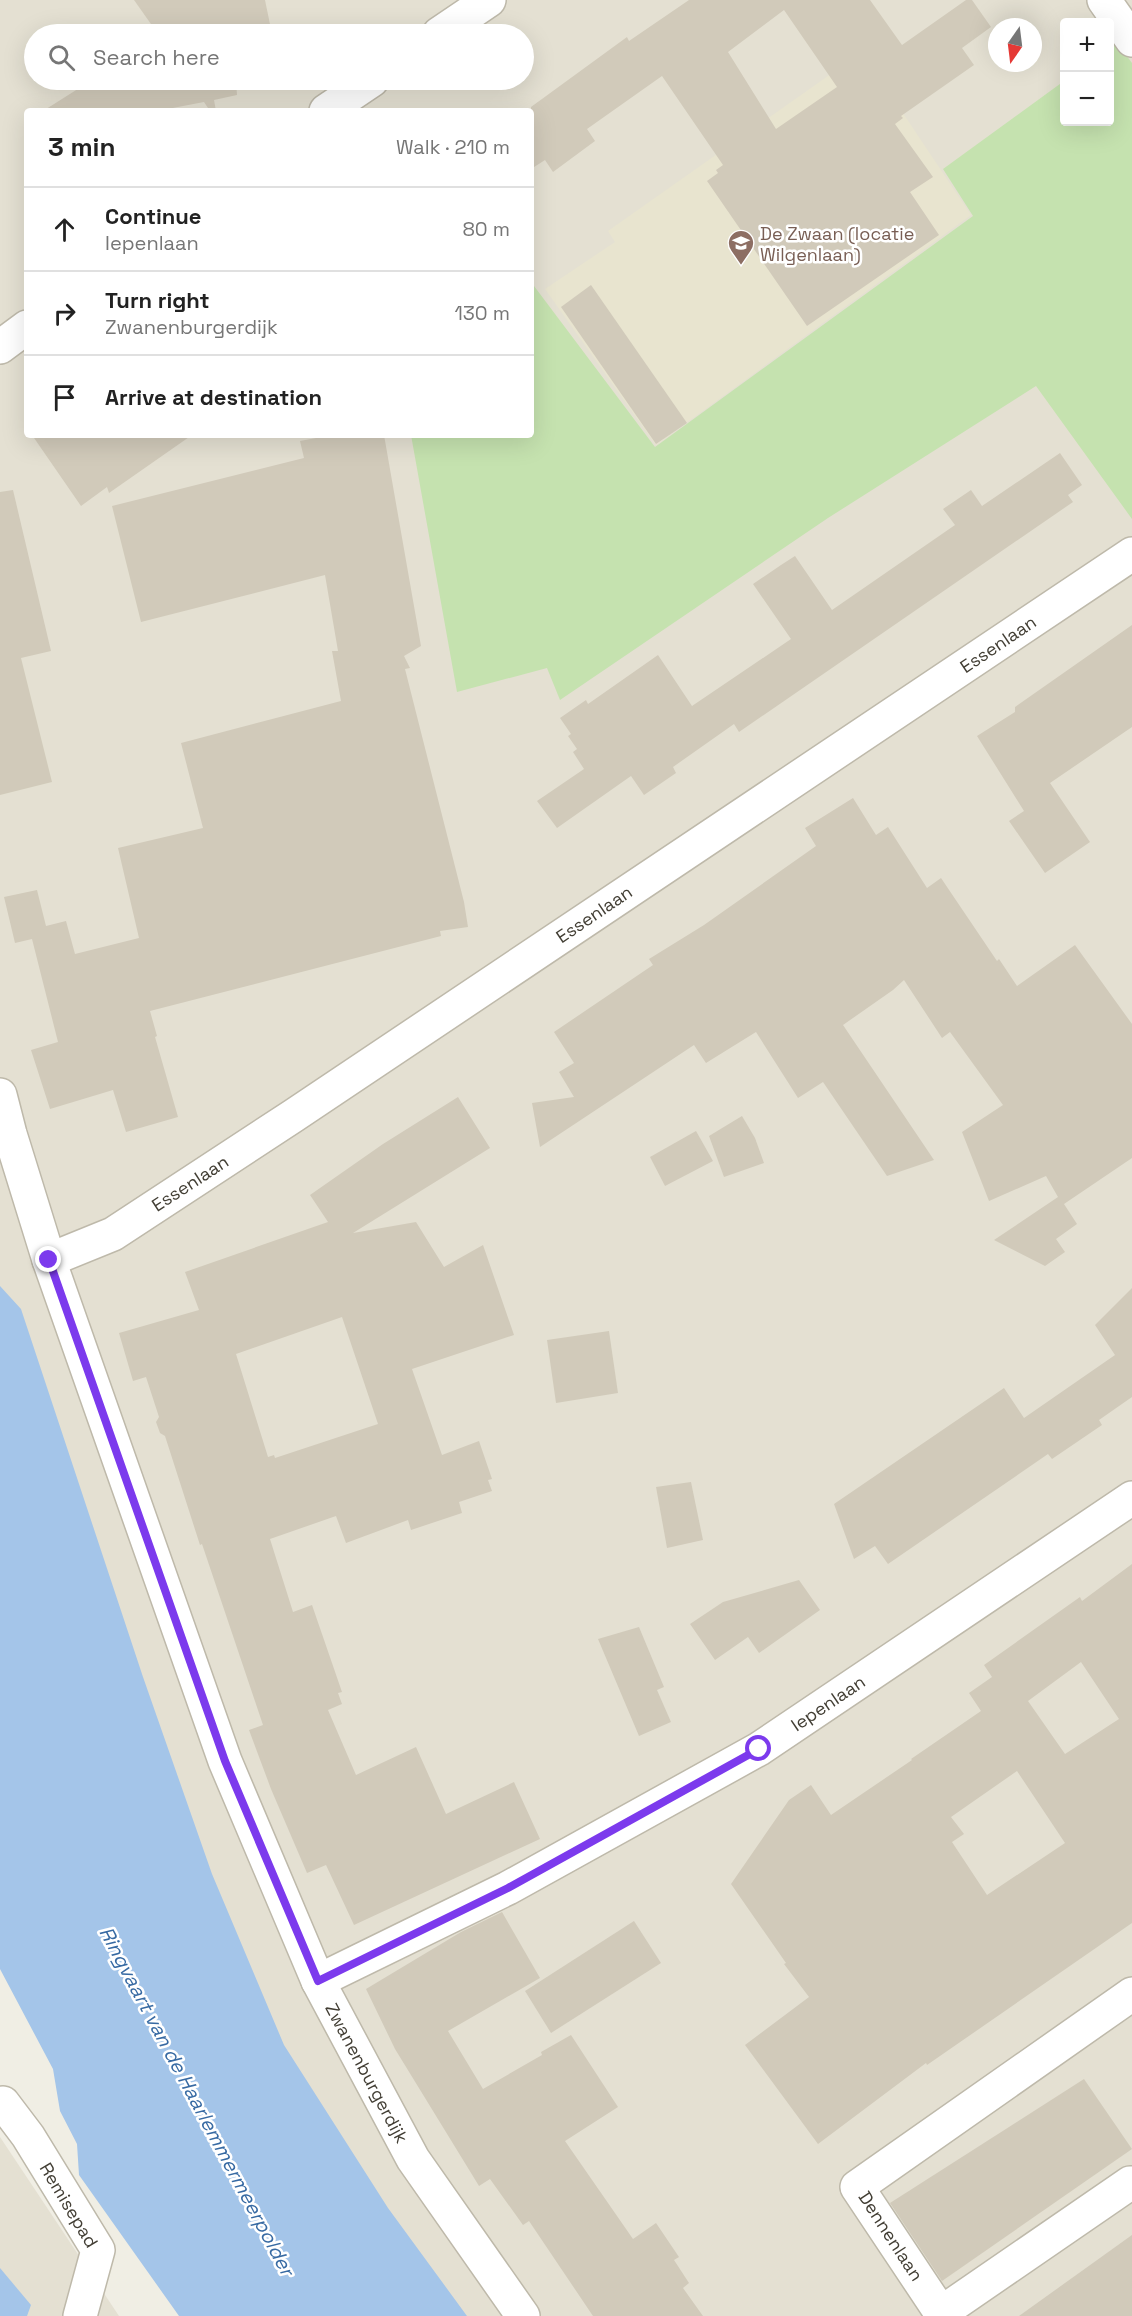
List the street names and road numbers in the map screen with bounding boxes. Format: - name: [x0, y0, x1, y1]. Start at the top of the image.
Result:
- street label: Essenlaan: [956, 610, 1040, 678]
- street label: Essenlaan: [552, 880, 636, 948]
- street label: Essenlaan: [147, 1150, 233, 1216]
- street label: Iepenlaan: [787, 1670, 869, 1736]
- street label: Zwanenburgerdijk: [320, 1999, 414, 2147]
- street label: Remisepad: [35, 2158, 103, 2252]
- street label: Dennenlaan: [853, 2187, 929, 2285]

